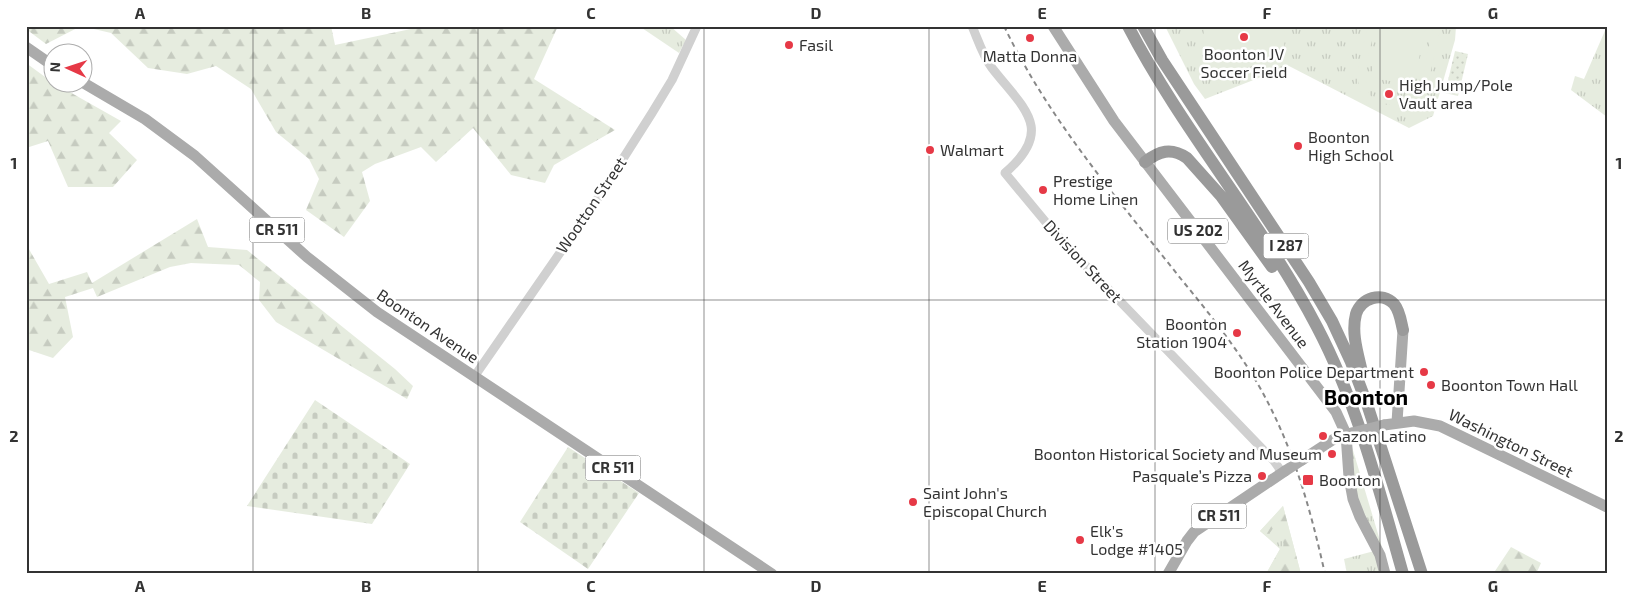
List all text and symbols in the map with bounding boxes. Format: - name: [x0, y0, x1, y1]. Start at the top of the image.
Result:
- text: A: [135, 3, 146, 22]
- text: B: [361, 3, 371, 22]
- text: C: [586, 3, 596, 22]
- text: D: [811, 3, 822, 22]
- text: E: [1037, 3, 1047, 22]
- text: F: [1263, 3, 1272, 22]
- text: G: [1488, 3, 1498, 22]
- marker: Boonton JV Soccer Field: [1238, 31, 1250, 43]
- marker: Matta Donna: [1024, 32, 1036, 44]
- place label: Fasil: [799, 35, 833, 54]
- marker: Fasil: [783, 39, 795, 51]
- north arrow: [42, 42, 92, 92]
- place label: Boonton JV Soccer Field: [1201, 44, 1287, 81]
- place label: Matta Donna: [983, 46, 1077, 65]
- text: N: [46, 62, 63, 73]
- place label: High Jump/Pole Vault area: [1399, 75, 1513, 112]
- marker: High Jump/Pole Vault area: [1383, 88, 1395, 100]
- place label: Boonton High School: [1308, 127, 1394, 164]
- place label: Walmart: [940, 140, 1004, 159]
- marker: Boonton High School: [1292, 140, 1304, 152]
- marker: Walmart: [924, 144, 936, 156]
- text: 1: [11, 153, 17, 172]
- street label: Wootton Street: [551, 153, 630, 256]
- text: 1: [1616, 153, 1622, 172]
- place label: Prestige Home Linen: [1053, 171, 1138, 208]
- marker: Prestige Home Linen: [1037, 184, 1049, 196]
- street label: Division Street: [1040, 216, 1126, 306]
- road number: CR 511: [250, 218, 304, 242]
- road number: US 202: [1168, 218, 1228, 244]
- road number: I 287: [1264, 234, 1308, 258]
- street label: Myrtle Avenue: [1235, 256, 1314, 351]
- street label: Boonton Avenue: [374, 285, 483, 367]
- place label: Boonton Station 1904: [1136, 314, 1227, 351]
- marker: Boonton Station 1904: [1231, 327, 1243, 339]
- place label: Boonton Police Department: [1214, 362, 1414, 381]
- marker: Boonton Police Department: [1418, 366, 1430, 378]
- place label: Boonton Town Hall: [1441, 375, 1578, 394]
- marker: Boonton Town Hall: [1425, 379, 1437, 391]
- district label: Boonton: [1324, 384, 1408, 409]
- street label: Washington Street: [1446, 404, 1576, 481]
- text: 2: [9, 426, 19, 445]
- place label: Sazon Latino: [1333, 426, 1426, 445]
- text: 2: [1614, 426, 1624, 445]
- marker: Sazon Latino: [1317, 430, 1329, 442]
- place label: Boonton Historical Society and Museum: [1034, 444, 1322, 463]
- marker: Boonton Historical Society and Museum: [1326, 448, 1338, 460]
- road number: CR 511: [586, 456, 640, 480]
- place label: Pasquale’s Pizza: [1132, 466, 1252, 485]
- marker: Pasquale’s Pizza: [1256, 470, 1268, 482]
- place label: Boonton: [1319, 470, 1381, 489]
- marker: Boonton: [1301, 473, 1315, 487]
- place label: Saint John's Episcopal Church: [923, 483, 1047, 520]
- marker: Saint John's Episcopal Church: [907, 496, 919, 508]
- road number: CR 511: [1192, 504, 1246, 528]
- place label: Elk's Lodge #1405: [1090, 521, 1183, 558]
- marker: Elk's Lodge #1405: [1074, 534, 1086, 546]
- text: A: [135, 576, 146, 595]
- text: B: [361, 576, 371, 595]
- text: C: [586, 576, 596, 595]
- text: D: [811, 576, 822, 595]
- text: E: [1037, 576, 1047, 595]
- text: F: [1263, 576, 1272, 595]
- text: G: [1488, 576, 1498, 595]

